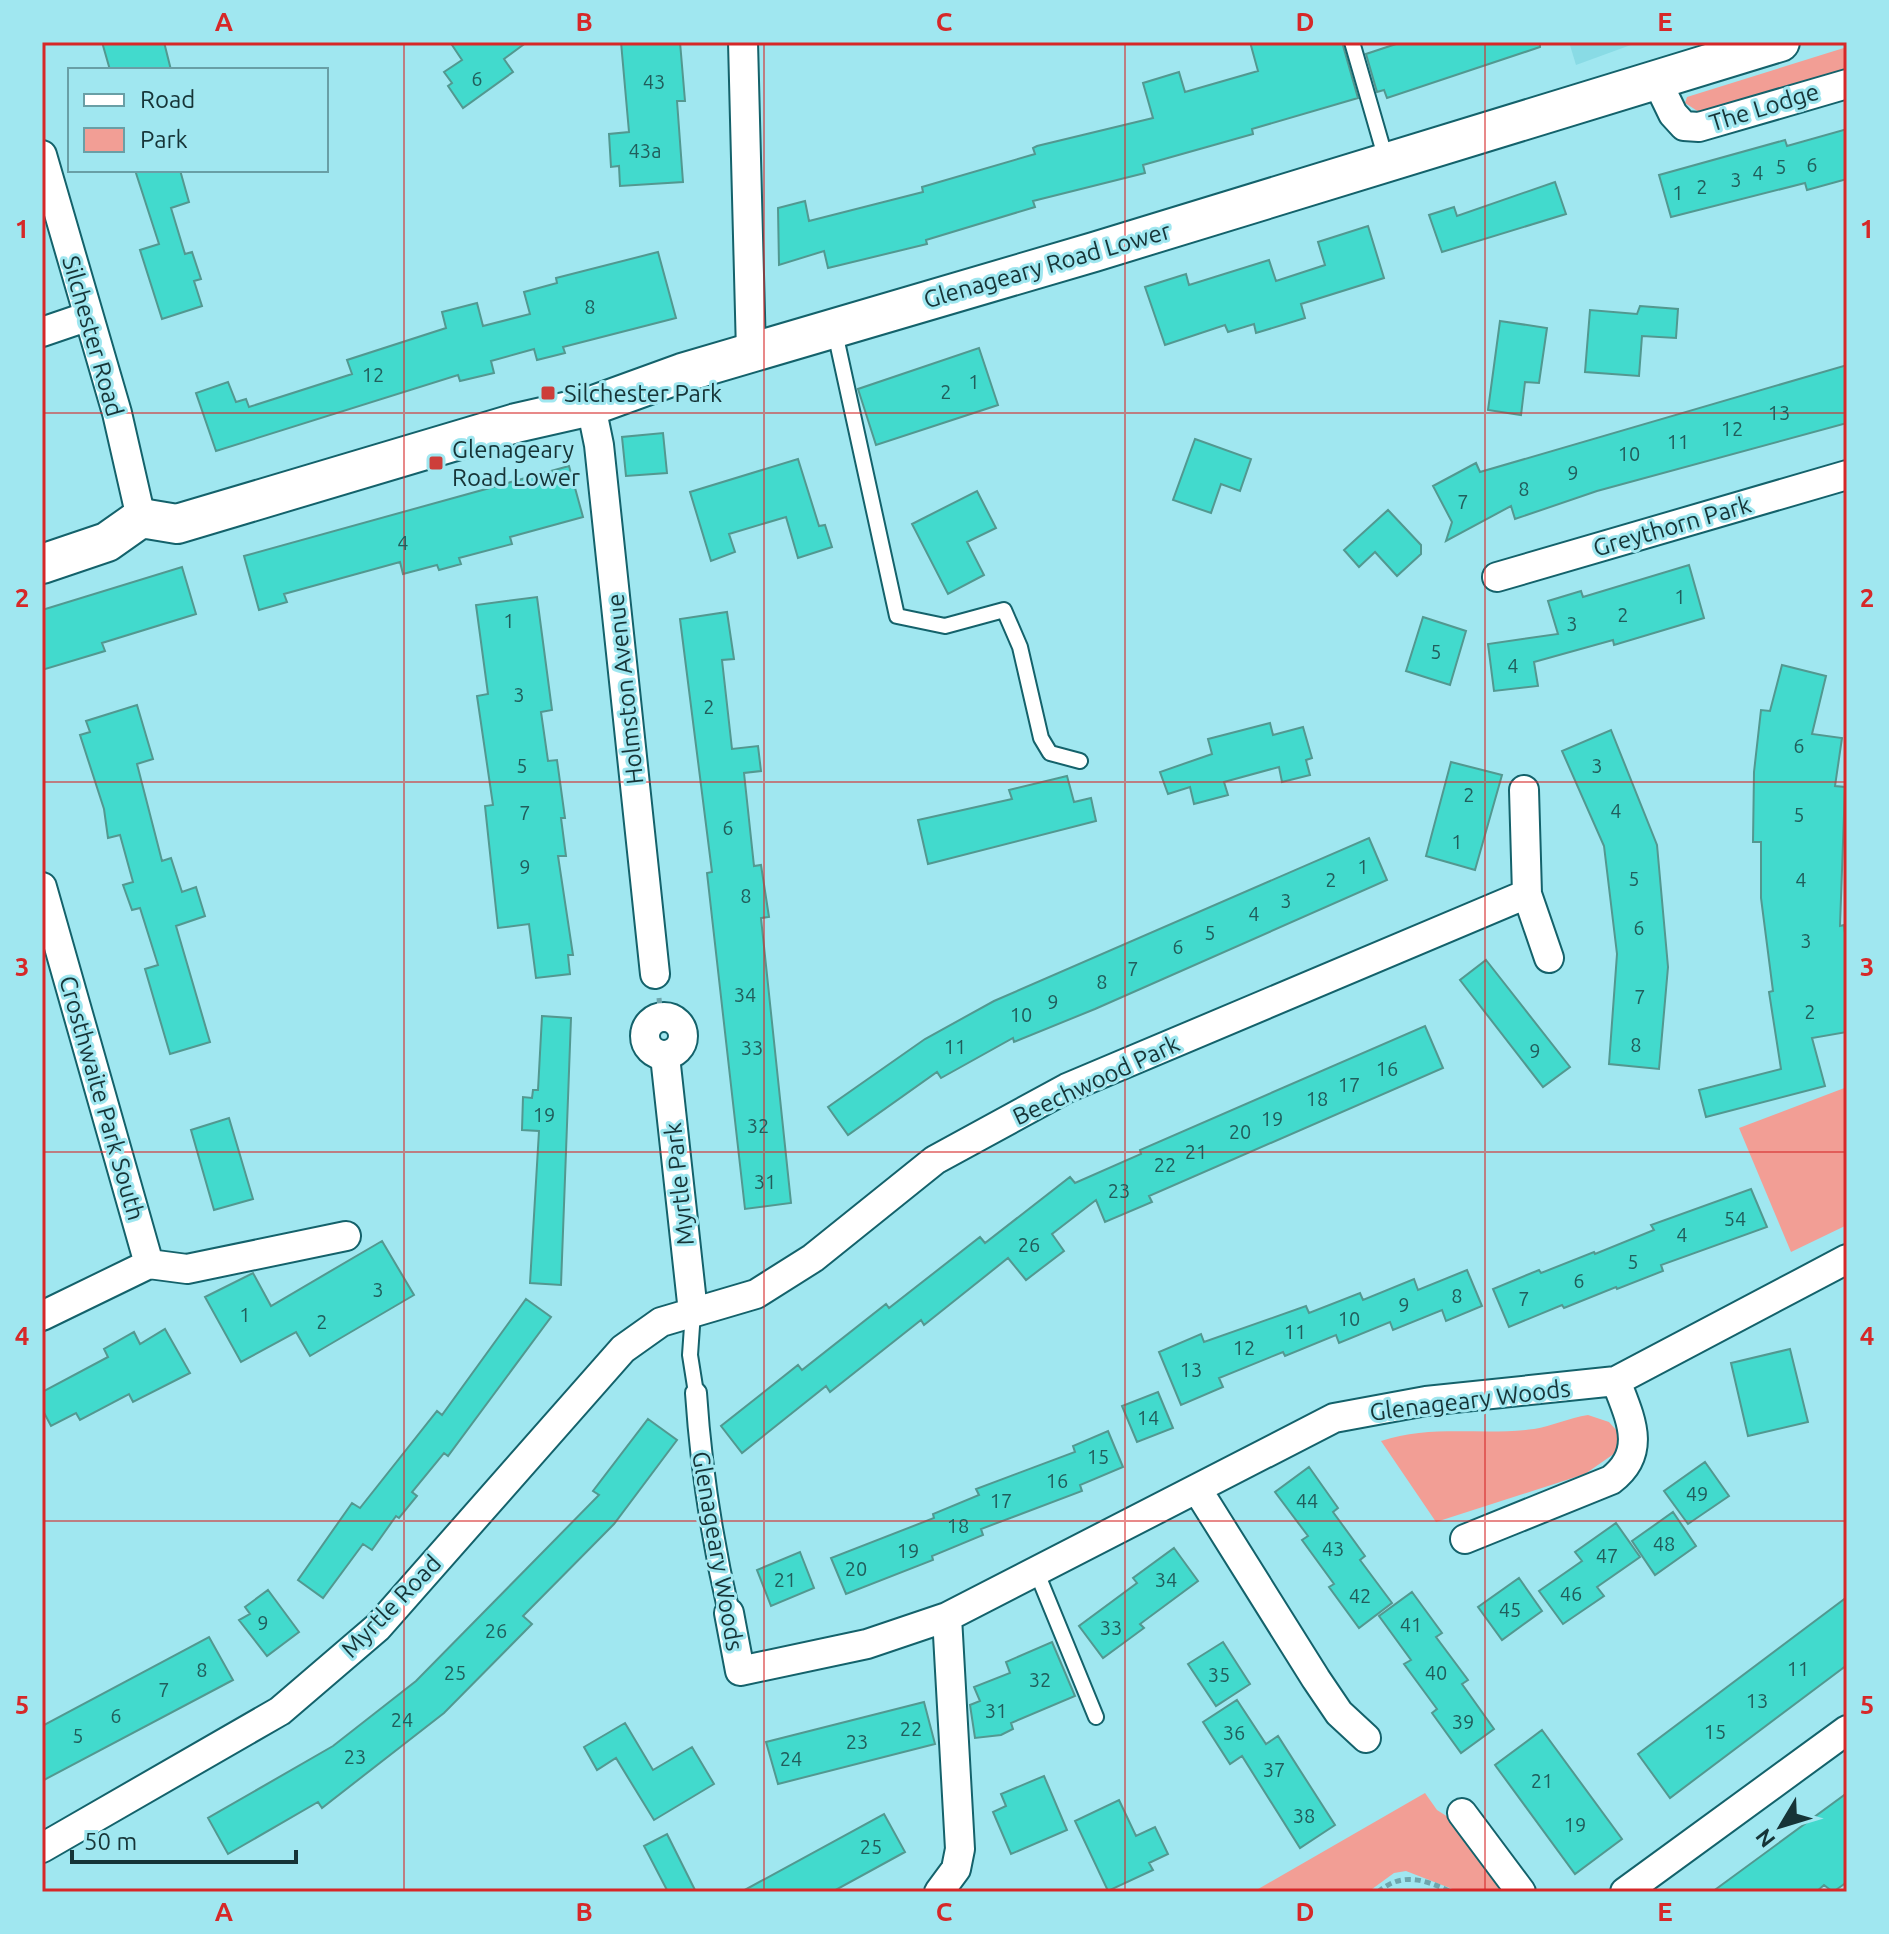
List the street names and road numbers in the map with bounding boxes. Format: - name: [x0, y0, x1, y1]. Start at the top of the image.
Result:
- street label: The Lodge: [1706, 78, 1822, 136]
- street label: Glenageary Road Lower: [920, 217, 1174, 313]
- street label: Silchester Road: [57, 253, 129, 419]
- street label: Greythorn Park: [1590, 491, 1754, 561]
- street label: Holmston Avenue: [602, 592, 648, 786]
- street label: Crosthwaite Park South: [54, 973, 150, 1223]
- street label: Beechwood Park: [1009, 1030, 1183, 1130]
- street label: Myrtle Park: [659, 1121, 699, 1247]
- street label: Glenageary Woods: [1368, 1374, 1572, 1426]
- street label: Glenageary Woods: [687, 1449, 749, 1653]
- street label: Myrtle Road: [336, 1549, 446, 1663]

